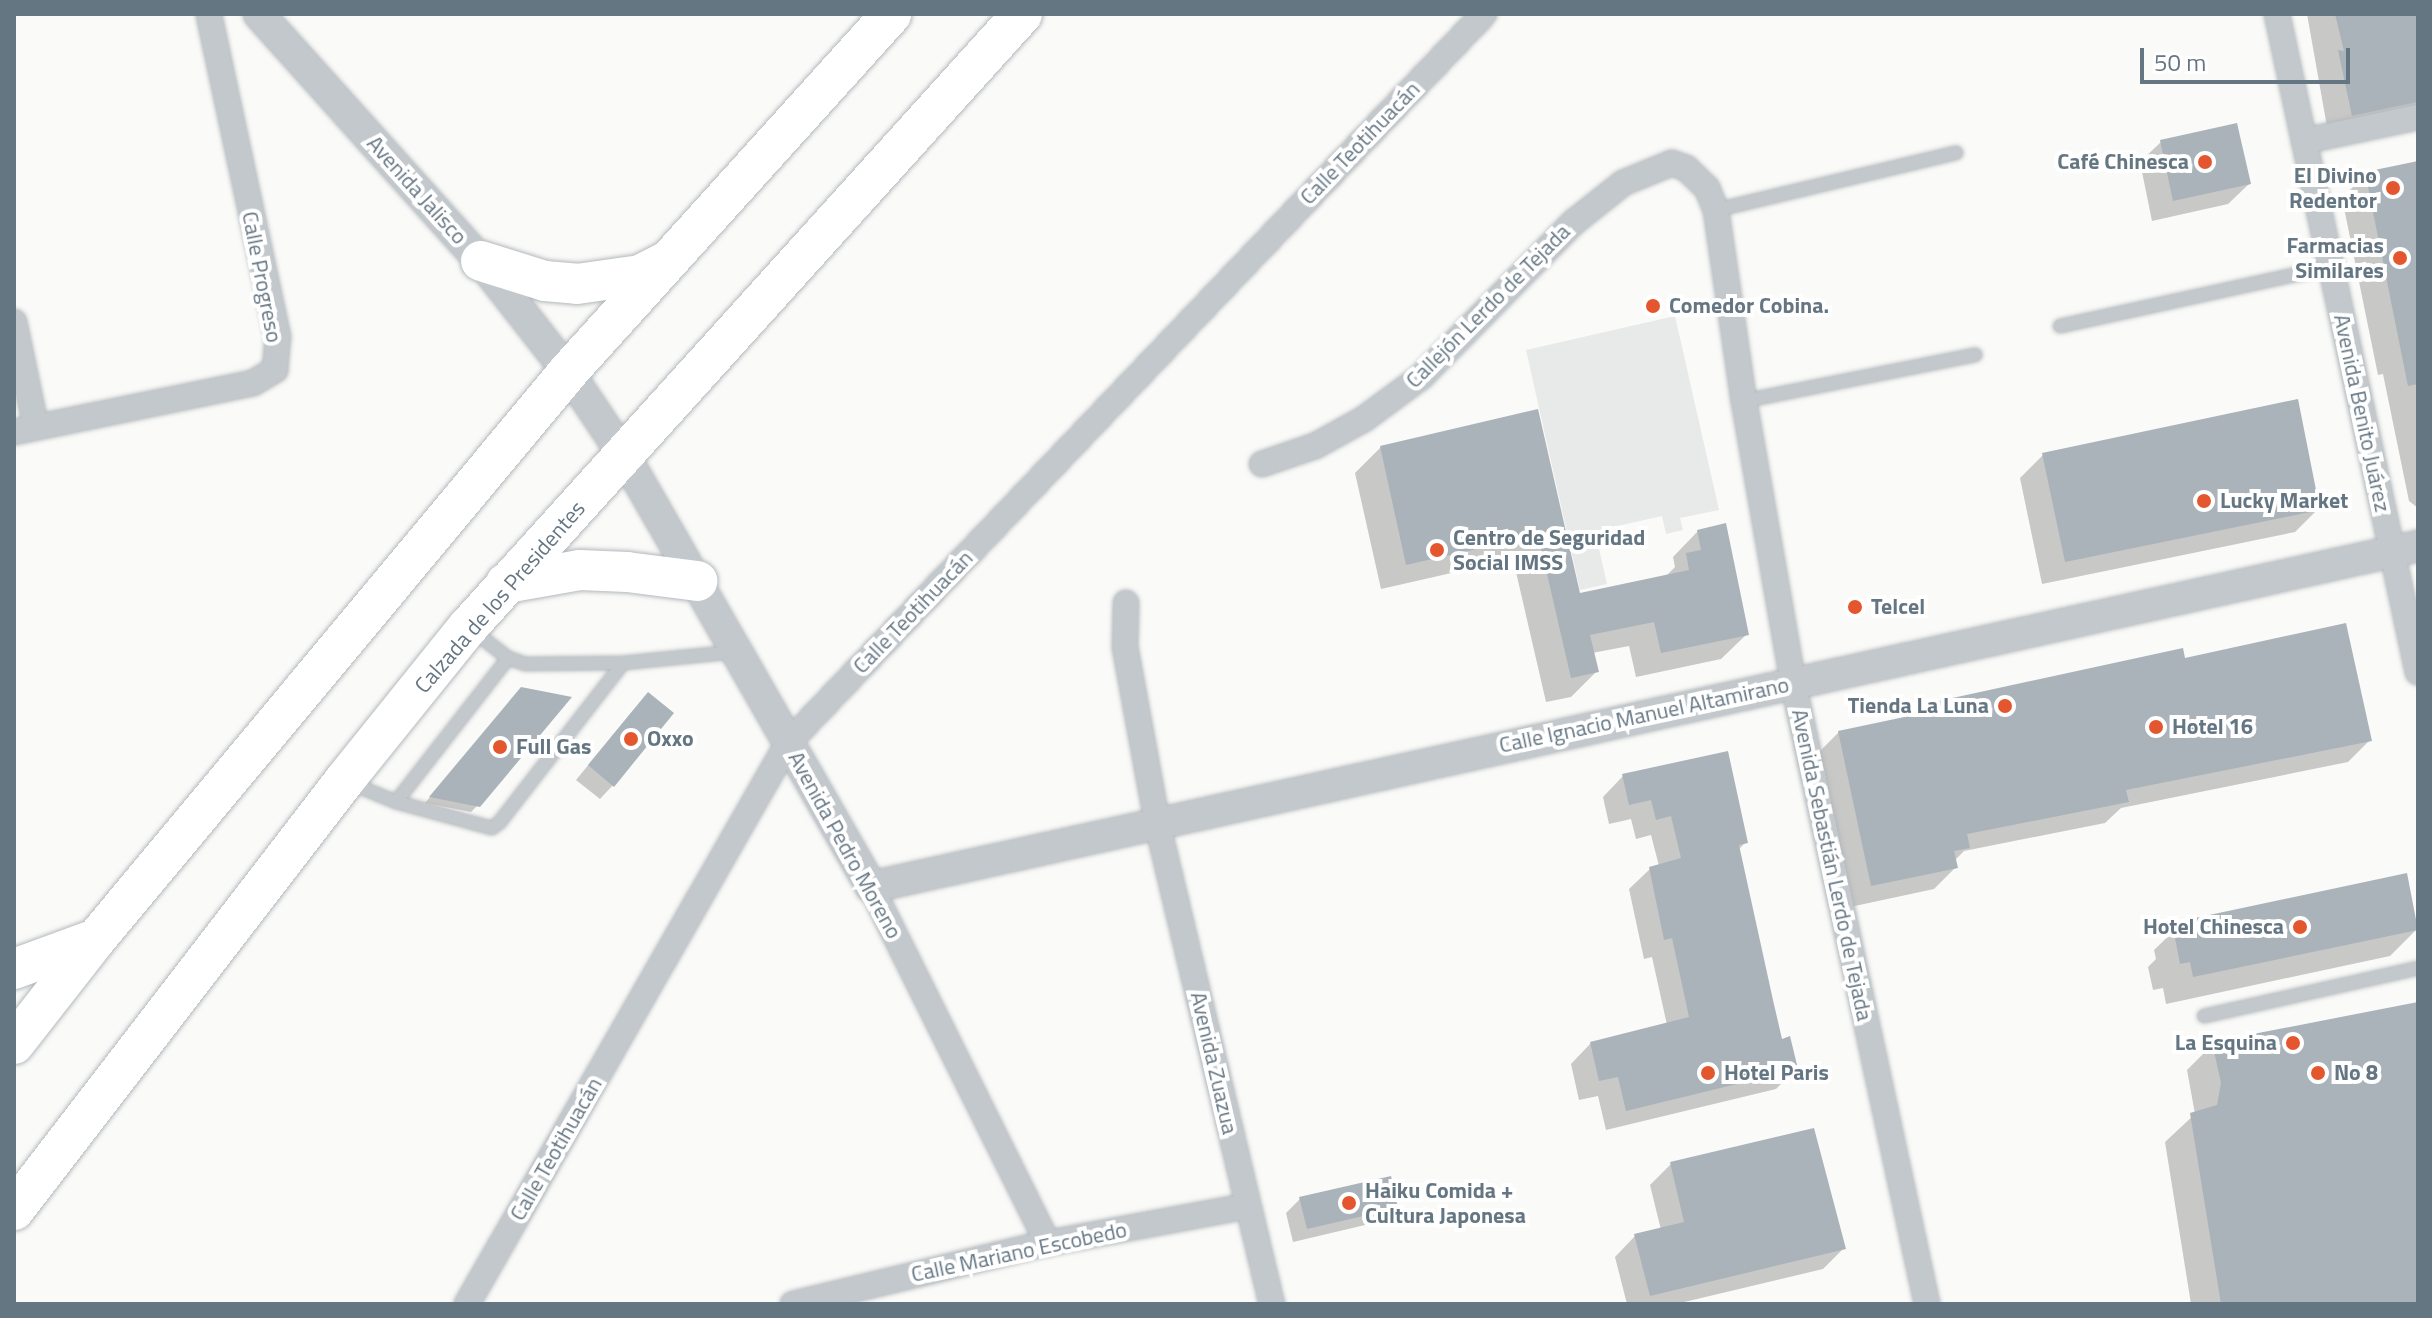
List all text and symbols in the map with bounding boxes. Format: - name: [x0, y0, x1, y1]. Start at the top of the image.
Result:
- scale bar: [2144, 32, 2354, 82]
- text: 50 m: [2154, 44, 2206, 80]
- street label: Calle Teotihuacán: [1295, 76, 1425, 210]
- street label: Avenida Jalisco: [361, 130, 473, 250]
- place label: Café Chinesca: [2057, 149, 2189, 175]
- marker: Café Chinesca: [2196, 153, 2214, 171]
- place label: El Divino Redentor: [2289, 162, 2377, 214]
- marker: El Divino Redentor: [2384, 179, 2402, 197]
- street label: Calle Progreso: [236, 209, 288, 345]
- street label: Callejón Lerdo de Tejada: [1401, 219, 1575, 393]
- place label: Farmacias Similares: [2286, 232, 2384, 284]
- marker: Farmacias Similares: [2391, 249, 2409, 267]
- place label: Comedor Cobina.: [1669, 293, 1829, 319]
- marker: Comedor Cobina.: [1644, 297, 1662, 315]
- street label: Avenida Benito Juárez: [2328, 312, 2396, 514]
- place label: Lucky Market: [2220, 488, 2348, 514]
- marker: Lucky Market: [2195, 492, 2213, 510]
- street label: Calzada de los Presidentes: [409, 495, 591, 699]
- place label: Centro de Seguridad Social IMSS: [1453, 524, 1645, 576]
- marker: Centro de Seguridad Social IMSS: [1428, 541, 1446, 559]
- street label: Calle Teotihuacán: [848, 545, 978, 679]
- place label: Telcel: [1871, 594, 1925, 620]
- marker: Telcel: [1846, 598, 1864, 616]
- street label: Calle Ignacio Manuel Altamirano: [1497, 671, 1791, 759]
- place label: Tienda La Luna: [1848, 693, 1989, 719]
- marker: Tienda La Luna: [1996, 697, 2014, 715]
- street label: Avenida Sebastián Lerdo de Tejada: [1786, 707, 1878, 1023]
- place label: Hotel 16: [2172, 714, 2253, 740]
- marker: Hotel 16: [2147, 718, 2165, 736]
- place label: Oxxo: [647, 726, 694, 752]
- marker: Oxxo: [622, 730, 640, 748]
- place label: Full Gas: [516, 734, 591, 760]
- marker: Full Gas: [491, 738, 509, 756]
- street label: Avenida Pedro Moreno: [783, 747, 907, 943]
- place label: Hotel Chinesca: [2143, 914, 2284, 940]
- marker: Hotel Chinesca: [2291, 918, 2309, 936]
- street label: Avenida Zuazua: [1185, 989, 1243, 1137]
- place label: La Esquina: [2175, 1030, 2277, 1056]
- marker: La Esquina: [2284, 1034, 2302, 1052]
- place label: Hotel Paris: [1724, 1060, 1829, 1086]
- place label: No 8: [2334, 1060, 2378, 1086]
- marker: Hotel Paris: [1699, 1064, 1717, 1082]
- marker: No 8: [2309, 1064, 2327, 1082]
- street label: Calle Teotihuacán: [504, 1073, 608, 1225]
- place label: Haiku Comida + Cultura Japonesa: [1365, 1177, 1526, 1228]
- marker: Haiku Comida + Cultura Japonesa: [1340, 1194, 1358, 1212]
- street label: Calle Mariano Escobedo: [909, 1216, 1129, 1288]

